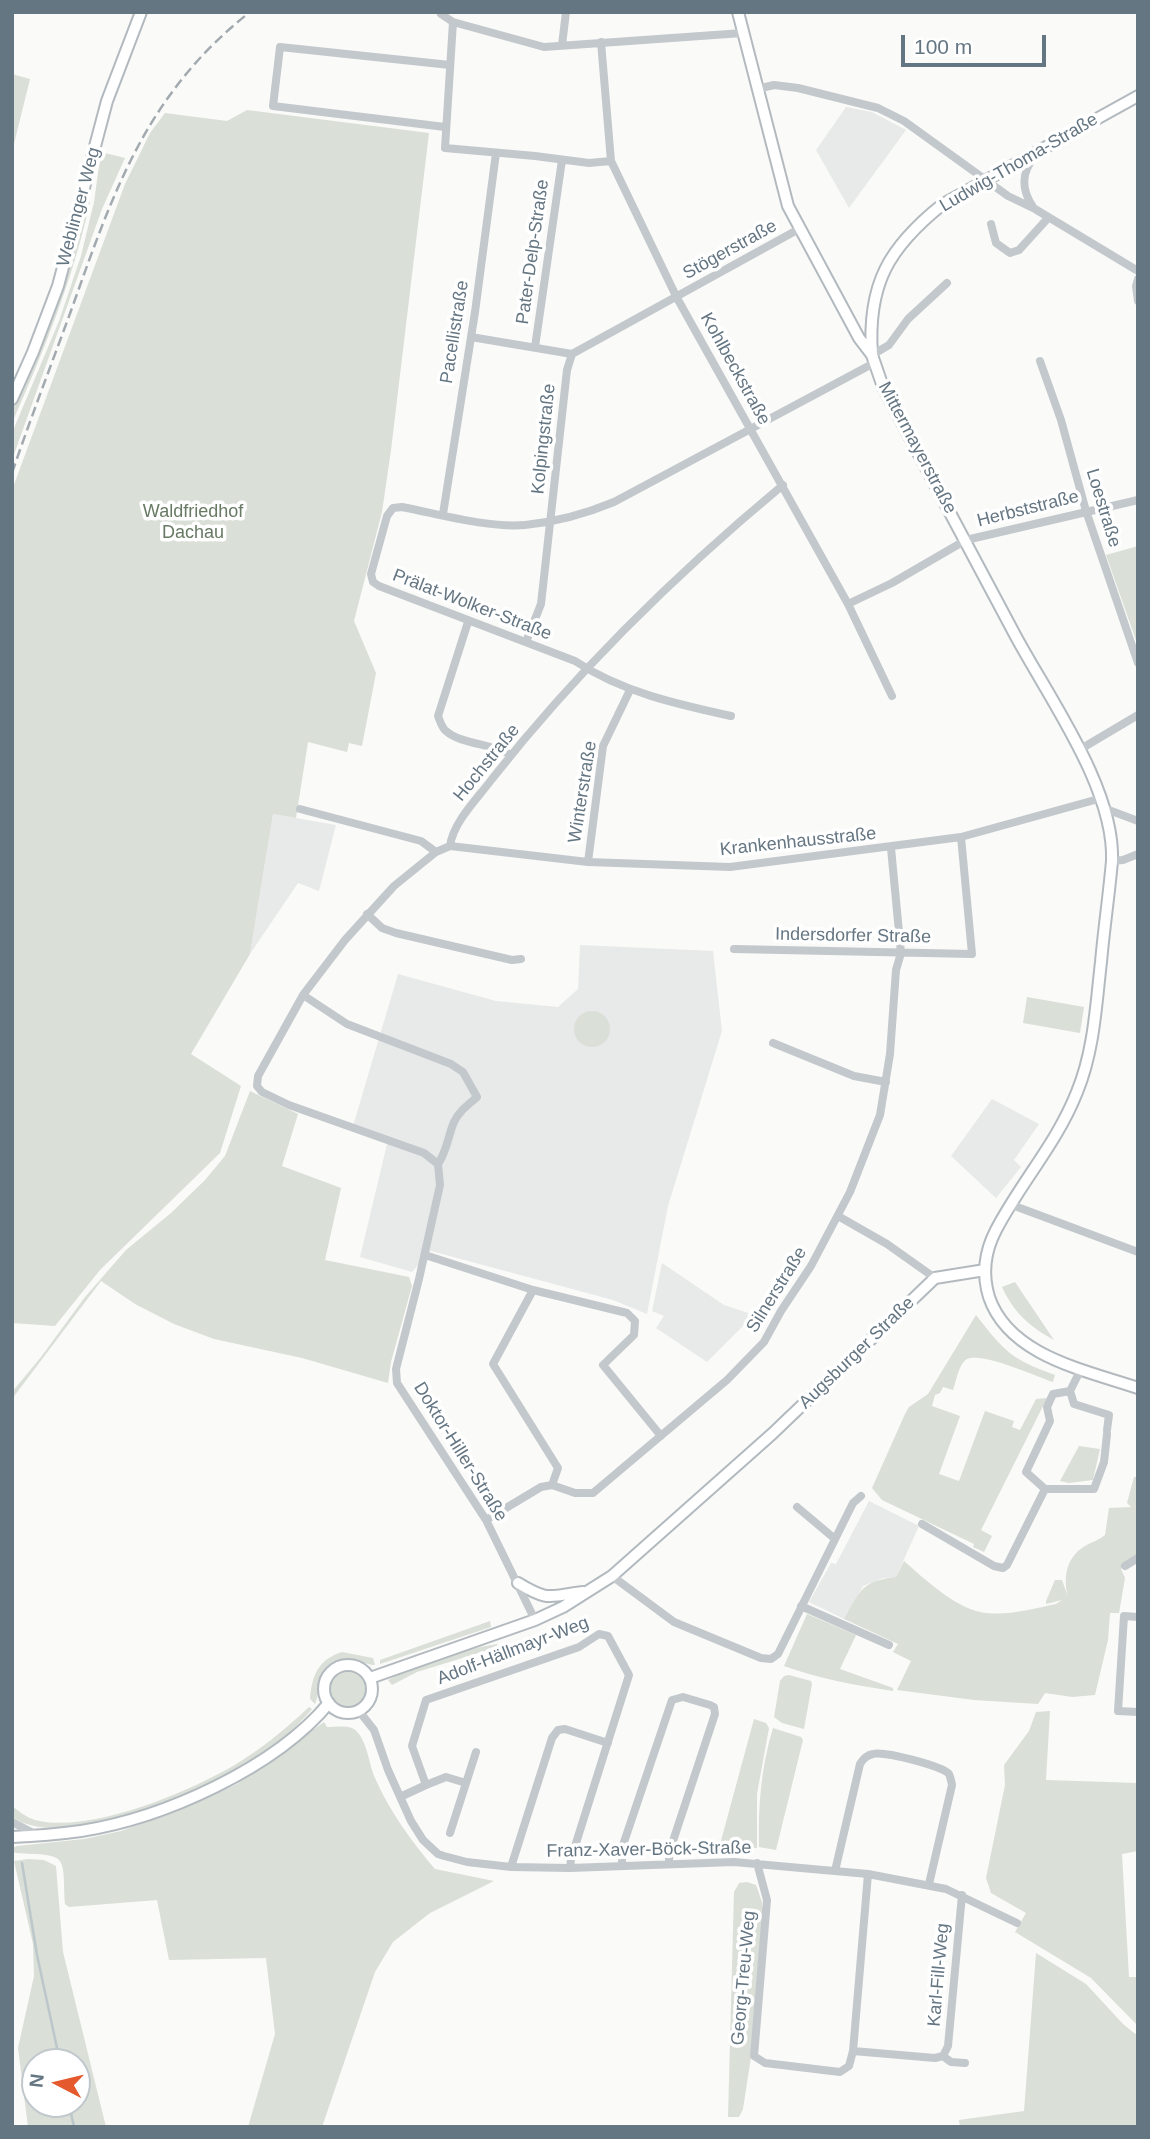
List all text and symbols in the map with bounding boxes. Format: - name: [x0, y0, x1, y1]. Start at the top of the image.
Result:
- scale bar: [905, 21, 1050, 65]
- text: 100 m: [914, 35, 972, 58]
- street label: Ludwig-Thoma-Straße: [936, 109, 1102, 217]
- street label: Weblinger Weg: [53, 145, 105, 269]
- street label: Pater-Delp-Straße: [512, 178, 554, 326]
- street label: Stögerstraße: [679, 215, 781, 285]
- street label: Pacellistraße: [436, 279, 474, 385]
- street label: Kohlbeckstraße: [695, 309, 775, 429]
- street label: Mittermayerstraße: [873, 378, 961, 518]
- street label: Kolpingstraße: [527, 383, 561, 495]
- street label: Loestraße: [1081, 466, 1125, 550]
- street label: Herbststraße: [975, 486, 1081, 532]
- park label: Waldfriedhof Dachau: [143, 501, 243, 544]
- street label: Prälat-Wolker-Straße: [389, 565, 555, 645]
- street label: Hochstraße: [449, 720, 525, 806]
- street label: Winterstraße: [564, 739, 602, 845]
- street label: Krankenhausstraße: [719, 823, 877, 861]
- street label: Indersdorfer Straße: [775, 924, 931, 948]
- street label: Silnerstraße: [742, 1243, 812, 1337]
- street label: Augsburger Straße: [795, 1292, 919, 1414]
- street label: Doktor-Hiller-Straße: [408, 1378, 512, 1526]
- street label: Adolf-Hällmayr-Weg: [434, 1612, 592, 1690]
- street label: Franz-Xaver-Böck-Straße: [546, 1837, 752, 1863]
- street label: Georg-Treu-Weg: [727, 1910, 761, 2046]
- street label: Karl-Fill-Weg: [924, 1922, 954, 2028]
- north arrow: [21, 2048, 91, 2118]
- text: N: [25, 2073, 48, 2089]

